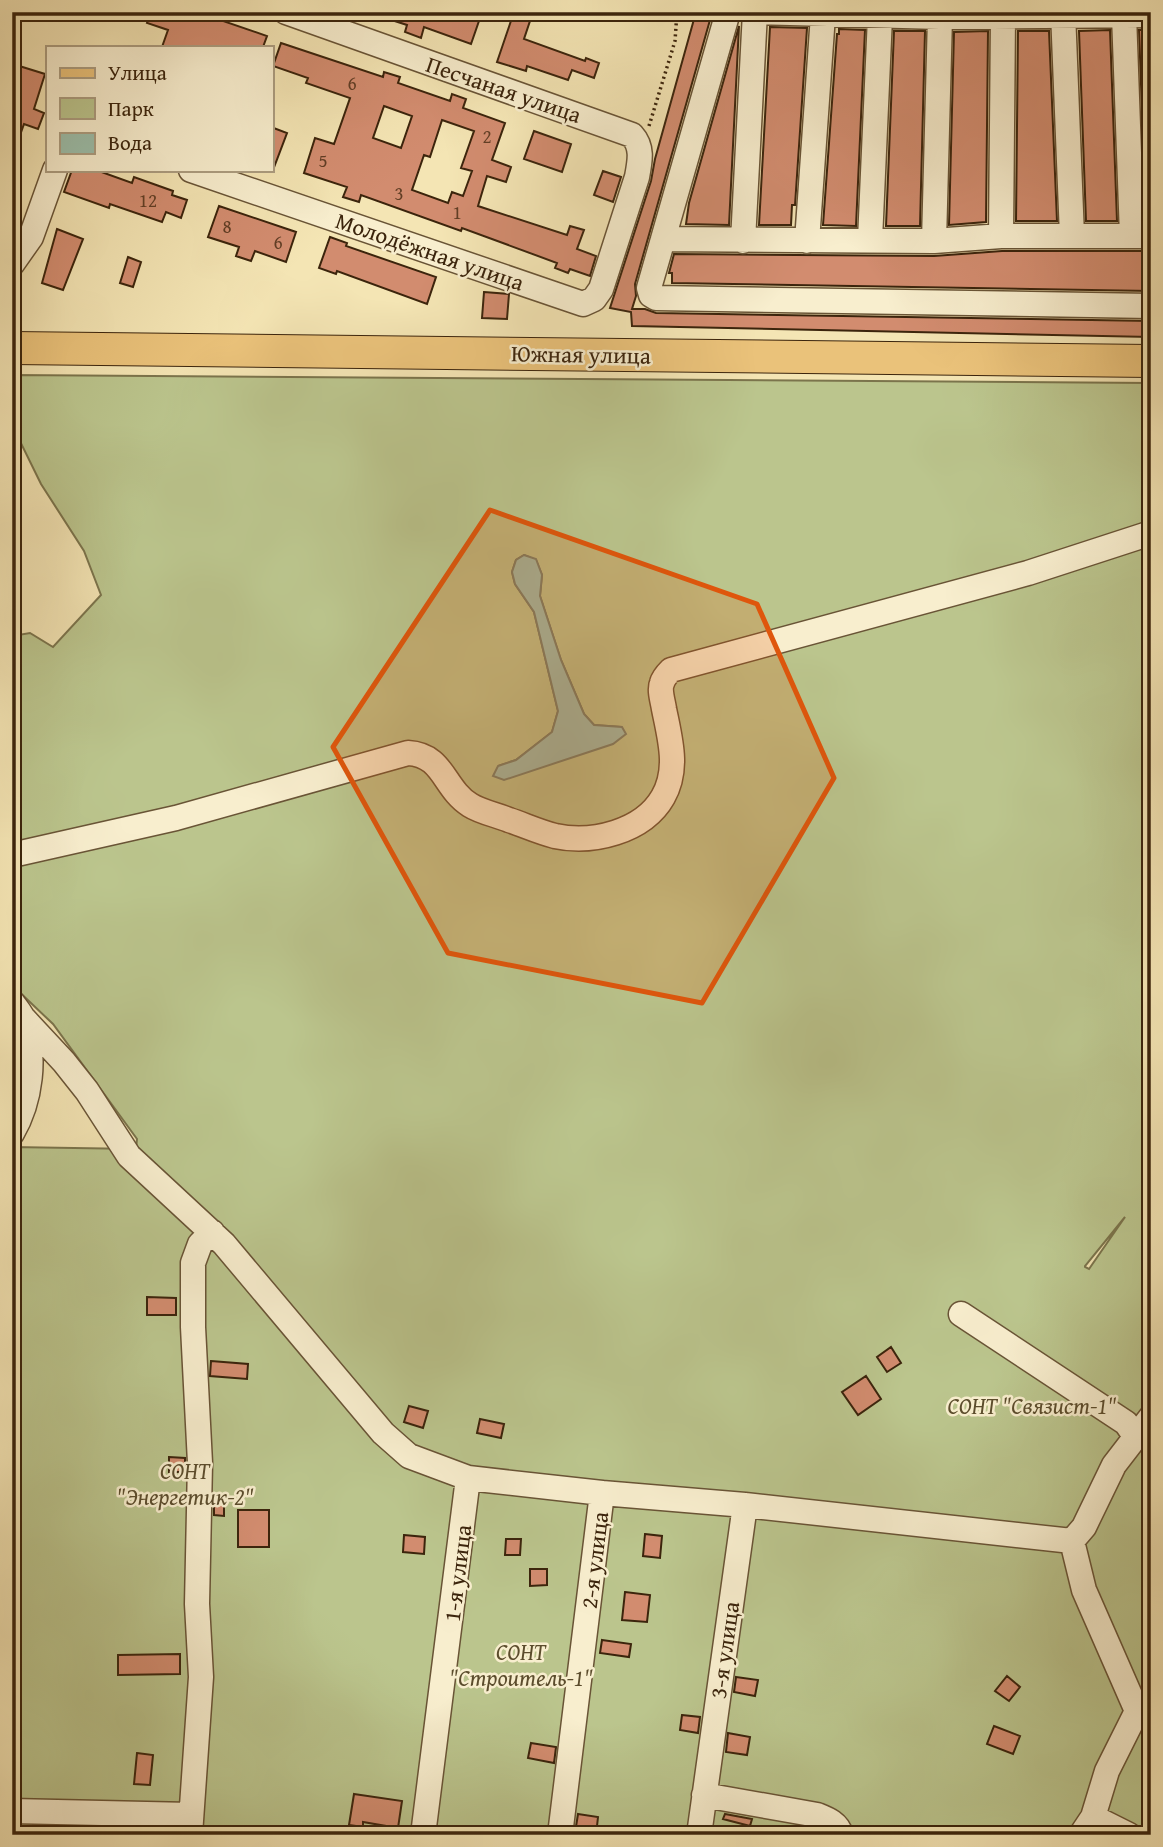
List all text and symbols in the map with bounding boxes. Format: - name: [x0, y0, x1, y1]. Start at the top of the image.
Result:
- legend: [46, 46, 273, 172]
- street label: Песчаная улица: [422, 47, 586, 131]
- text: Улица: [108, 57, 167, 88]
- house number: 6: [347, 69, 357, 97]
- text: Парк: [108, 93, 154, 124]
- house number: 2: [482, 122, 492, 150]
- text: Вода: [108, 127, 152, 158]
- house number: 5: [318, 146, 328, 174]
- house number: 3: [394, 179, 404, 207]
- house number: 12: [139, 186, 157, 214]
- house number: 1: [452, 198, 462, 226]
- street label: Молодёжная улица: [331, 203, 529, 299]
- house number: 8: [222, 212, 232, 240]
- house number: 6: [273, 228, 283, 256]
- street label: Южная улица: [511, 336, 651, 372]
- park label: СОНТ "Связист-1": [947, 1389, 1117, 1422]
- park label: СОНТ "Энергетик-2": [116, 1454, 254, 1513]
- street label: 2-я улица: [572, 1509, 616, 1611]
- street label: 1-я улица: [435, 1522, 479, 1624]
- street label: 3-я улица: [701, 1599, 747, 1701]
- park label: СОНТ "Строитель-1": [449, 1635, 593, 1694]

